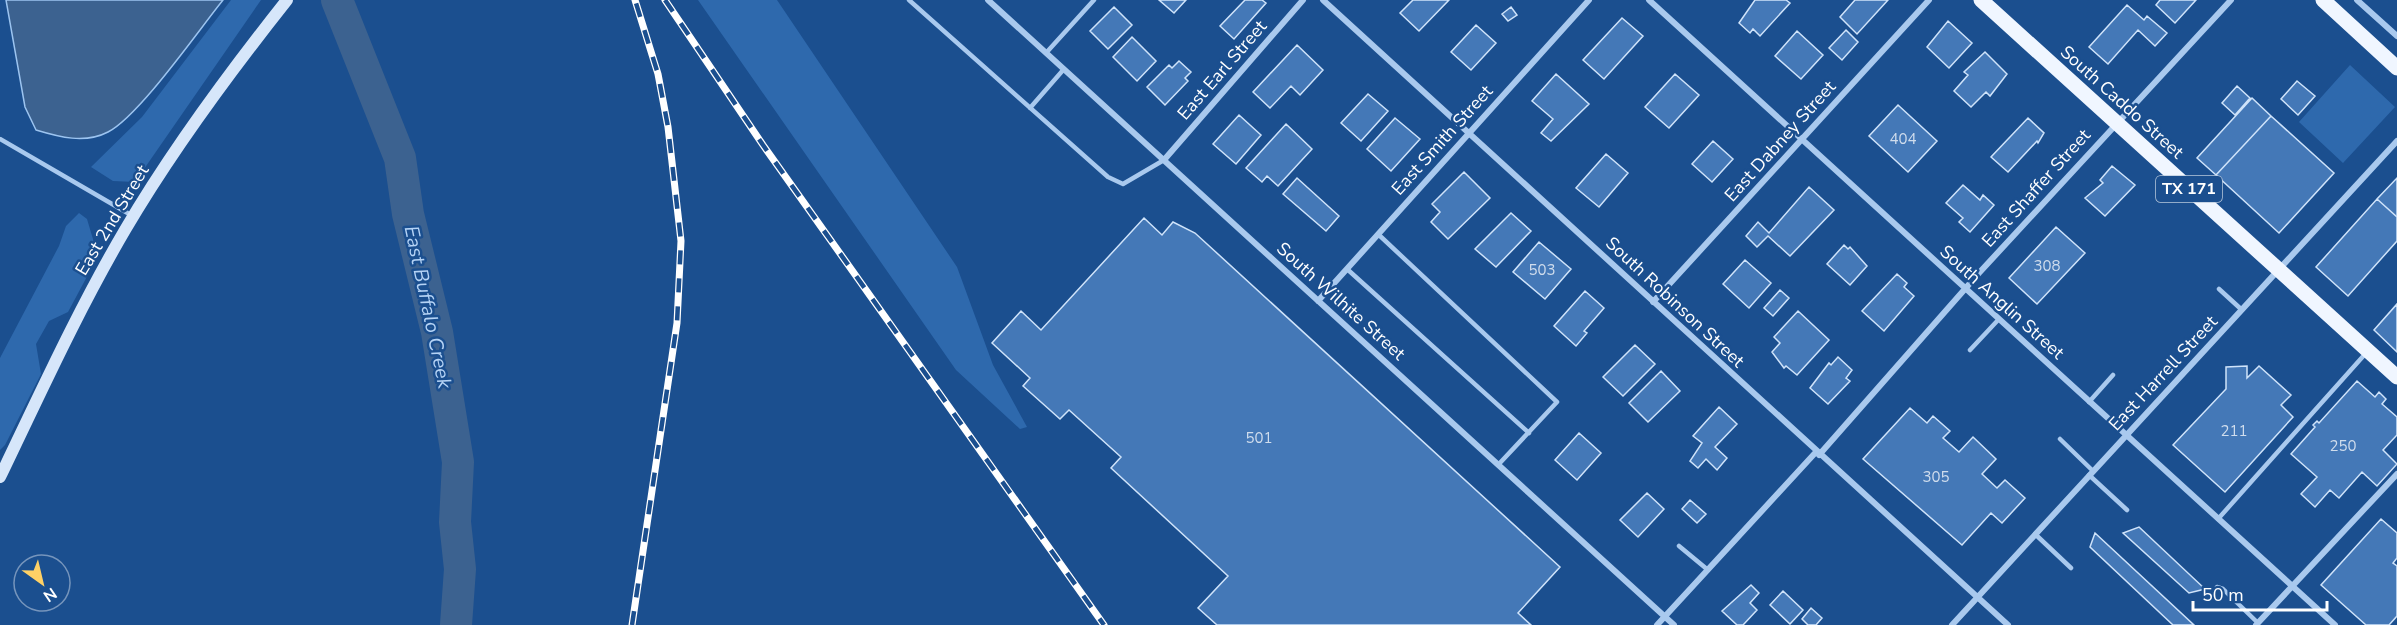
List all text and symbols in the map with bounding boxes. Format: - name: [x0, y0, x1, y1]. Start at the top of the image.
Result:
- street label: East Earl Street: [1172, 15, 1272, 125]
- street label: South Caddo Street: [2055, 40, 2189, 164]
- street label: East Dabney Street: [1719, 75, 1841, 207]
- street label: East Smith Street: [1386, 79, 1498, 200]
- street label: East Shaffer Street: [1976, 123, 2096, 252]
- house number: 404: [1889, 129, 1917, 149]
- street label: East 2nd Street: [70, 160, 155, 280]
- road number: TX 171: [2156, 176, 2222, 202]
- water label: East Buffalo Creek: [398, 223, 459, 392]
- street label: South Robinson Street: [1600, 231, 1750, 373]
- street label: South Wilhite Street: [1271, 237, 1411, 366]
- street label: South Anglin Street: [1935, 240, 2070, 365]
- house number: 308: [2033, 256, 2061, 276]
- house number: 503: [1528, 260, 1556, 280]
- street label: East Harrell Street: [2103, 310, 2223, 436]
- house number: 211: [2220, 421, 2248, 441]
- house number: 501: [1245, 428, 1273, 448]
- house number: 250: [2329, 436, 2357, 456]
- house number: 305: [1922, 467, 1950, 487]
- north arrow: [12, 553, 72, 613]
- scale bar: [2193, 574, 2326, 612]
- text: N: [39, 582, 61, 607]
- text: 50 m: [2202, 583, 2244, 607]

